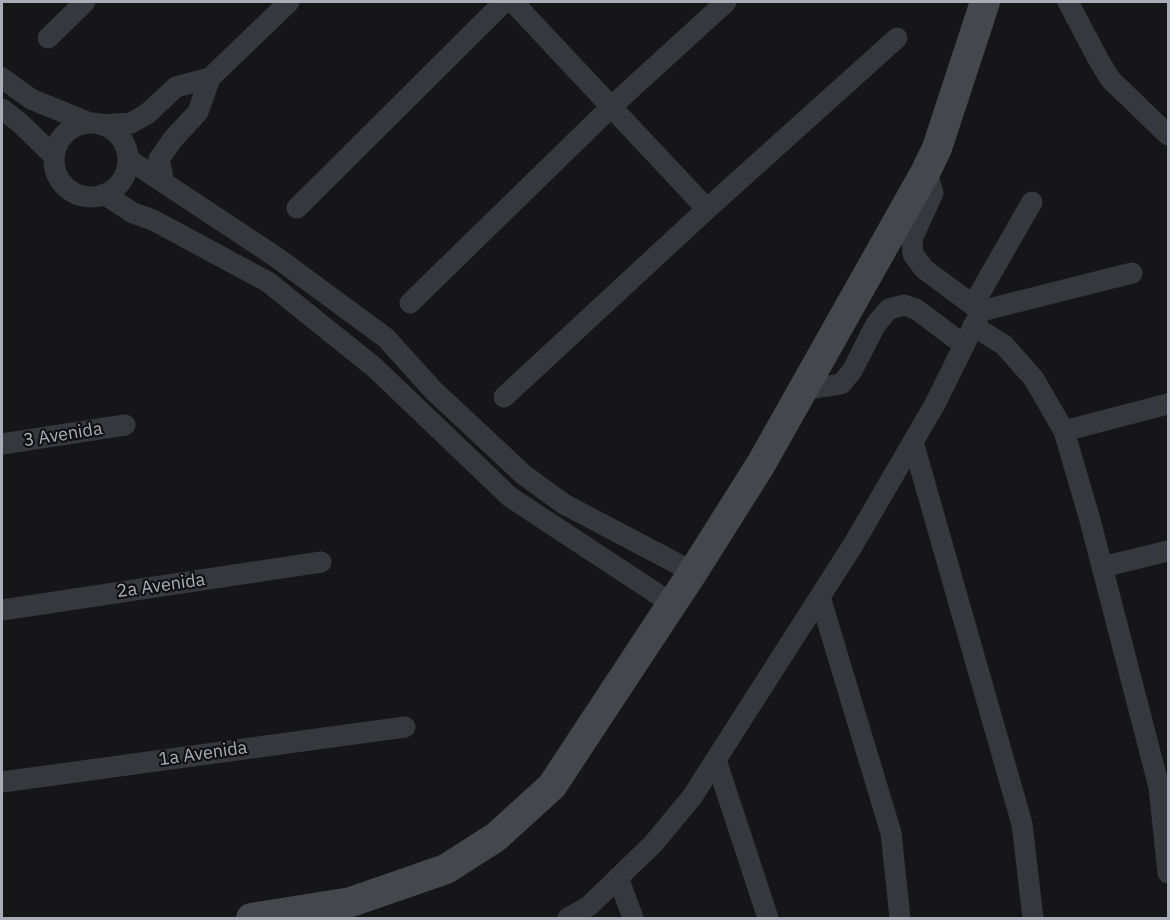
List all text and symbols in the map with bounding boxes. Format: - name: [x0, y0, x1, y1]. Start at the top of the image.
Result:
- street label: 3 Avenida: [22, 418, 104, 452]
- street label: 2a Avenida: [115, 569, 207, 603]
- street label: 1a Avenida: [157, 737, 249, 771]

